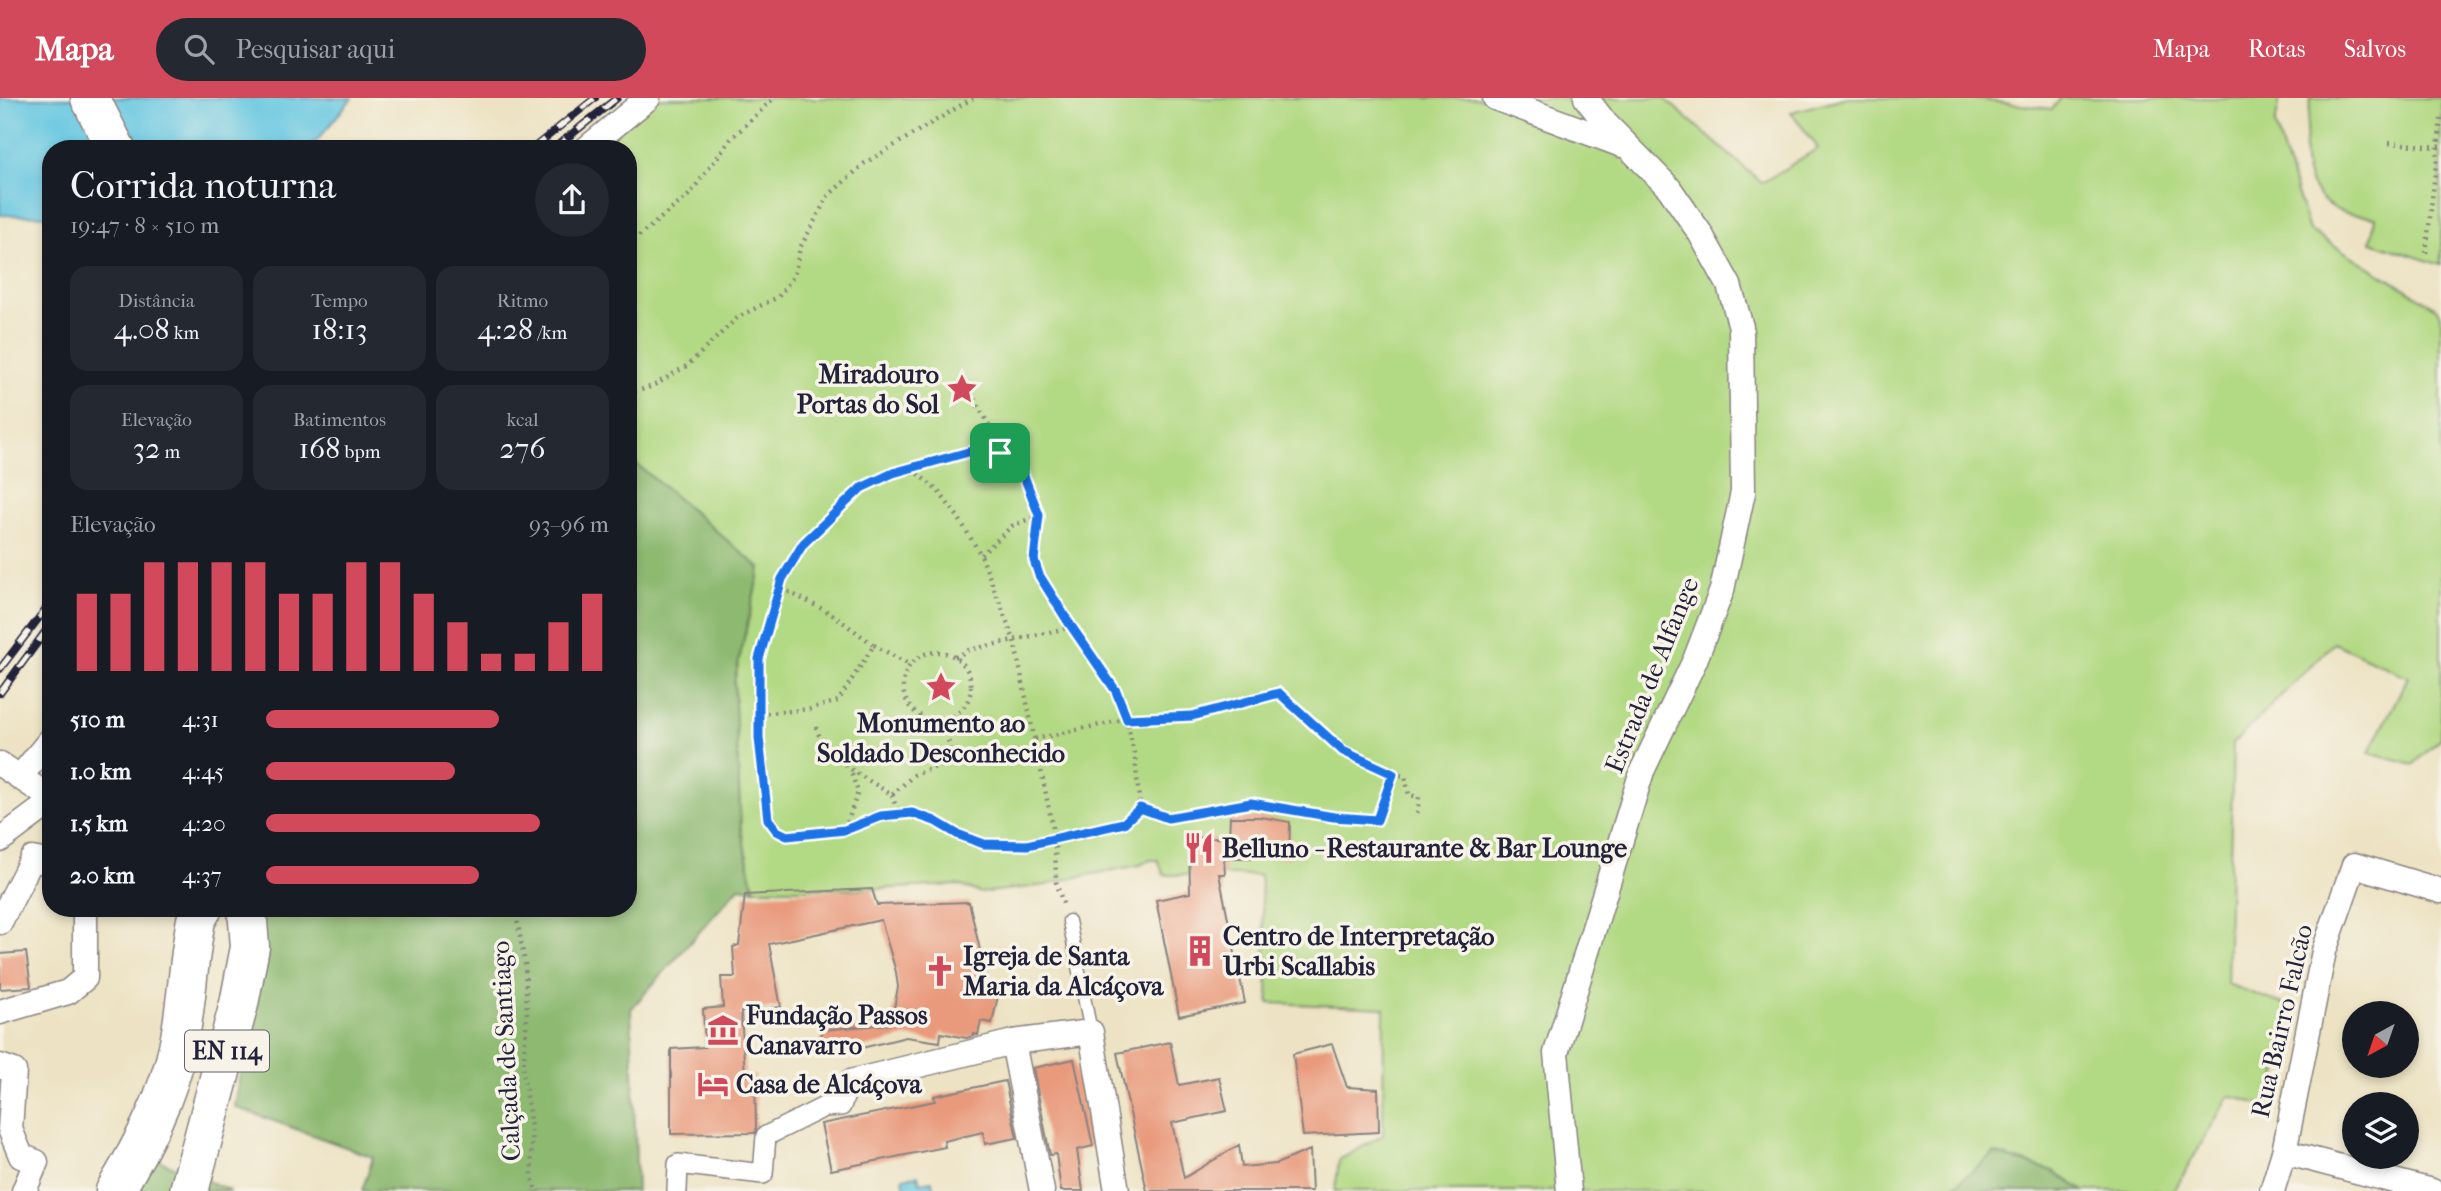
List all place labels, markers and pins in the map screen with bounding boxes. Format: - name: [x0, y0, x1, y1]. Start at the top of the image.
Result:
- place label: Miradouro Portas do Sol: [797, 359, 940, 420]
- place icon: Miradouro Portas do Sol: [945, 372, 979, 406]
- pin: [970, 423, 1030, 483]
- place icon: Monumento ao Soldado Desconhecido: [924, 670, 958, 704]
- place label: Monumento ao Soldado Desconhecido: [817, 708, 1065, 769]
- restaurant icon: Belluno - Restaurante & Bar Lounge: [1182, 831, 1216, 865]
- place label: Belluno - Restaurante & Bar Lounge: [1222, 833, 1627, 864]
- place label: Centro de Interpretação Urbi Scallabis: [1222, 921, 1494, 982]
- building icon: Centro de Interpretação Urbi Scallabis: [1183, 934, 1217, 968]
- place label: Igreja de Santa Maria da Alcáçova: [963, 941, 1164, 1003]
- church icon: Igreja de Santa Maria da Alcáçova: [923, 954, 957, 988]
- place label: Fundação Passos Canavarro: [745, 1000, 928, 1061]
- museum icon: Fundação Passos Canavarro: [706, 1013, 740, 1047]
- hotel icon: Casa de Alcáçova: [696, 1067, 730, 1101]
- place label: Casa de Alcáçova: [736, 1069, 923, 1101]

